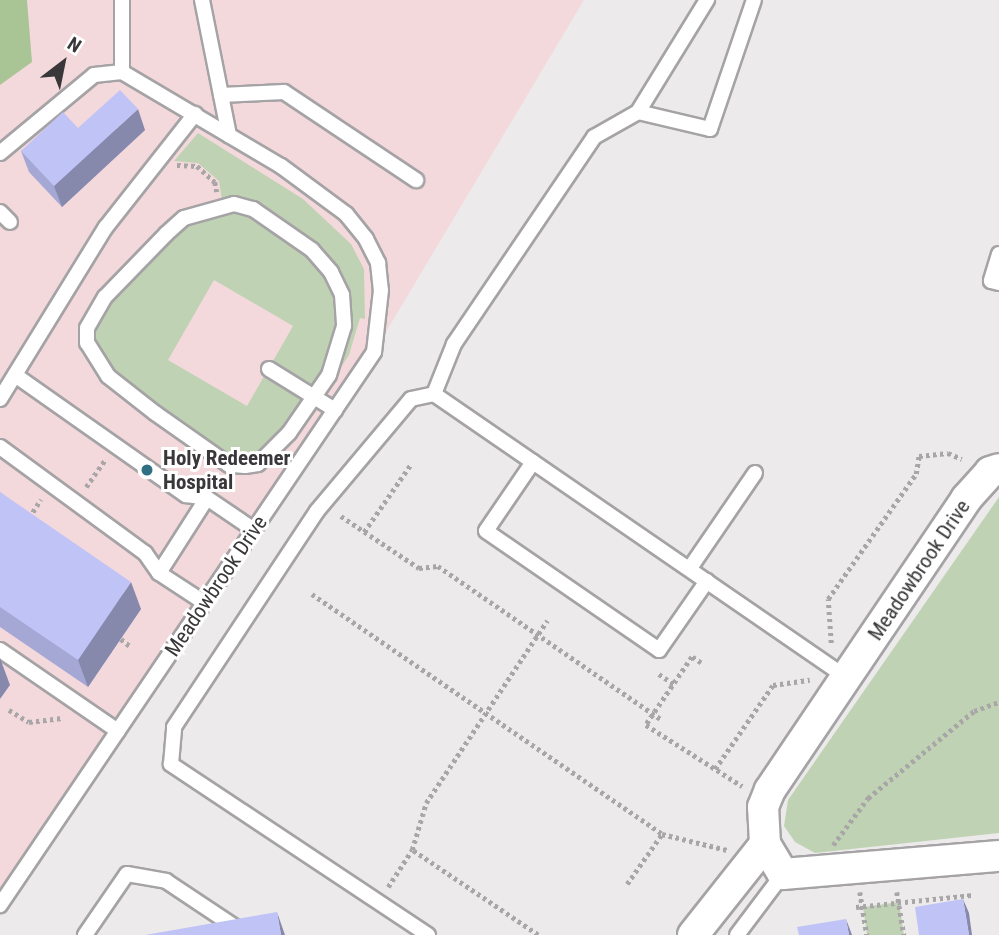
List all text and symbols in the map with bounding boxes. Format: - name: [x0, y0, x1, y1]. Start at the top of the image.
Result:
- north arrow: [28, 28, 98, 98]
- text: N: [63, 32, 85, 58]
- place label: Holy Redeemer Hospital: [163, 445, 291, 495]
- marker: Holy Redeemer Hospital: [137, 460, 157, 480]
- street label: Meadowbrook Drive: [863, 495, 975, 645]
- street label: Meadowbrook Drive: [160, 511, 272, 661]

